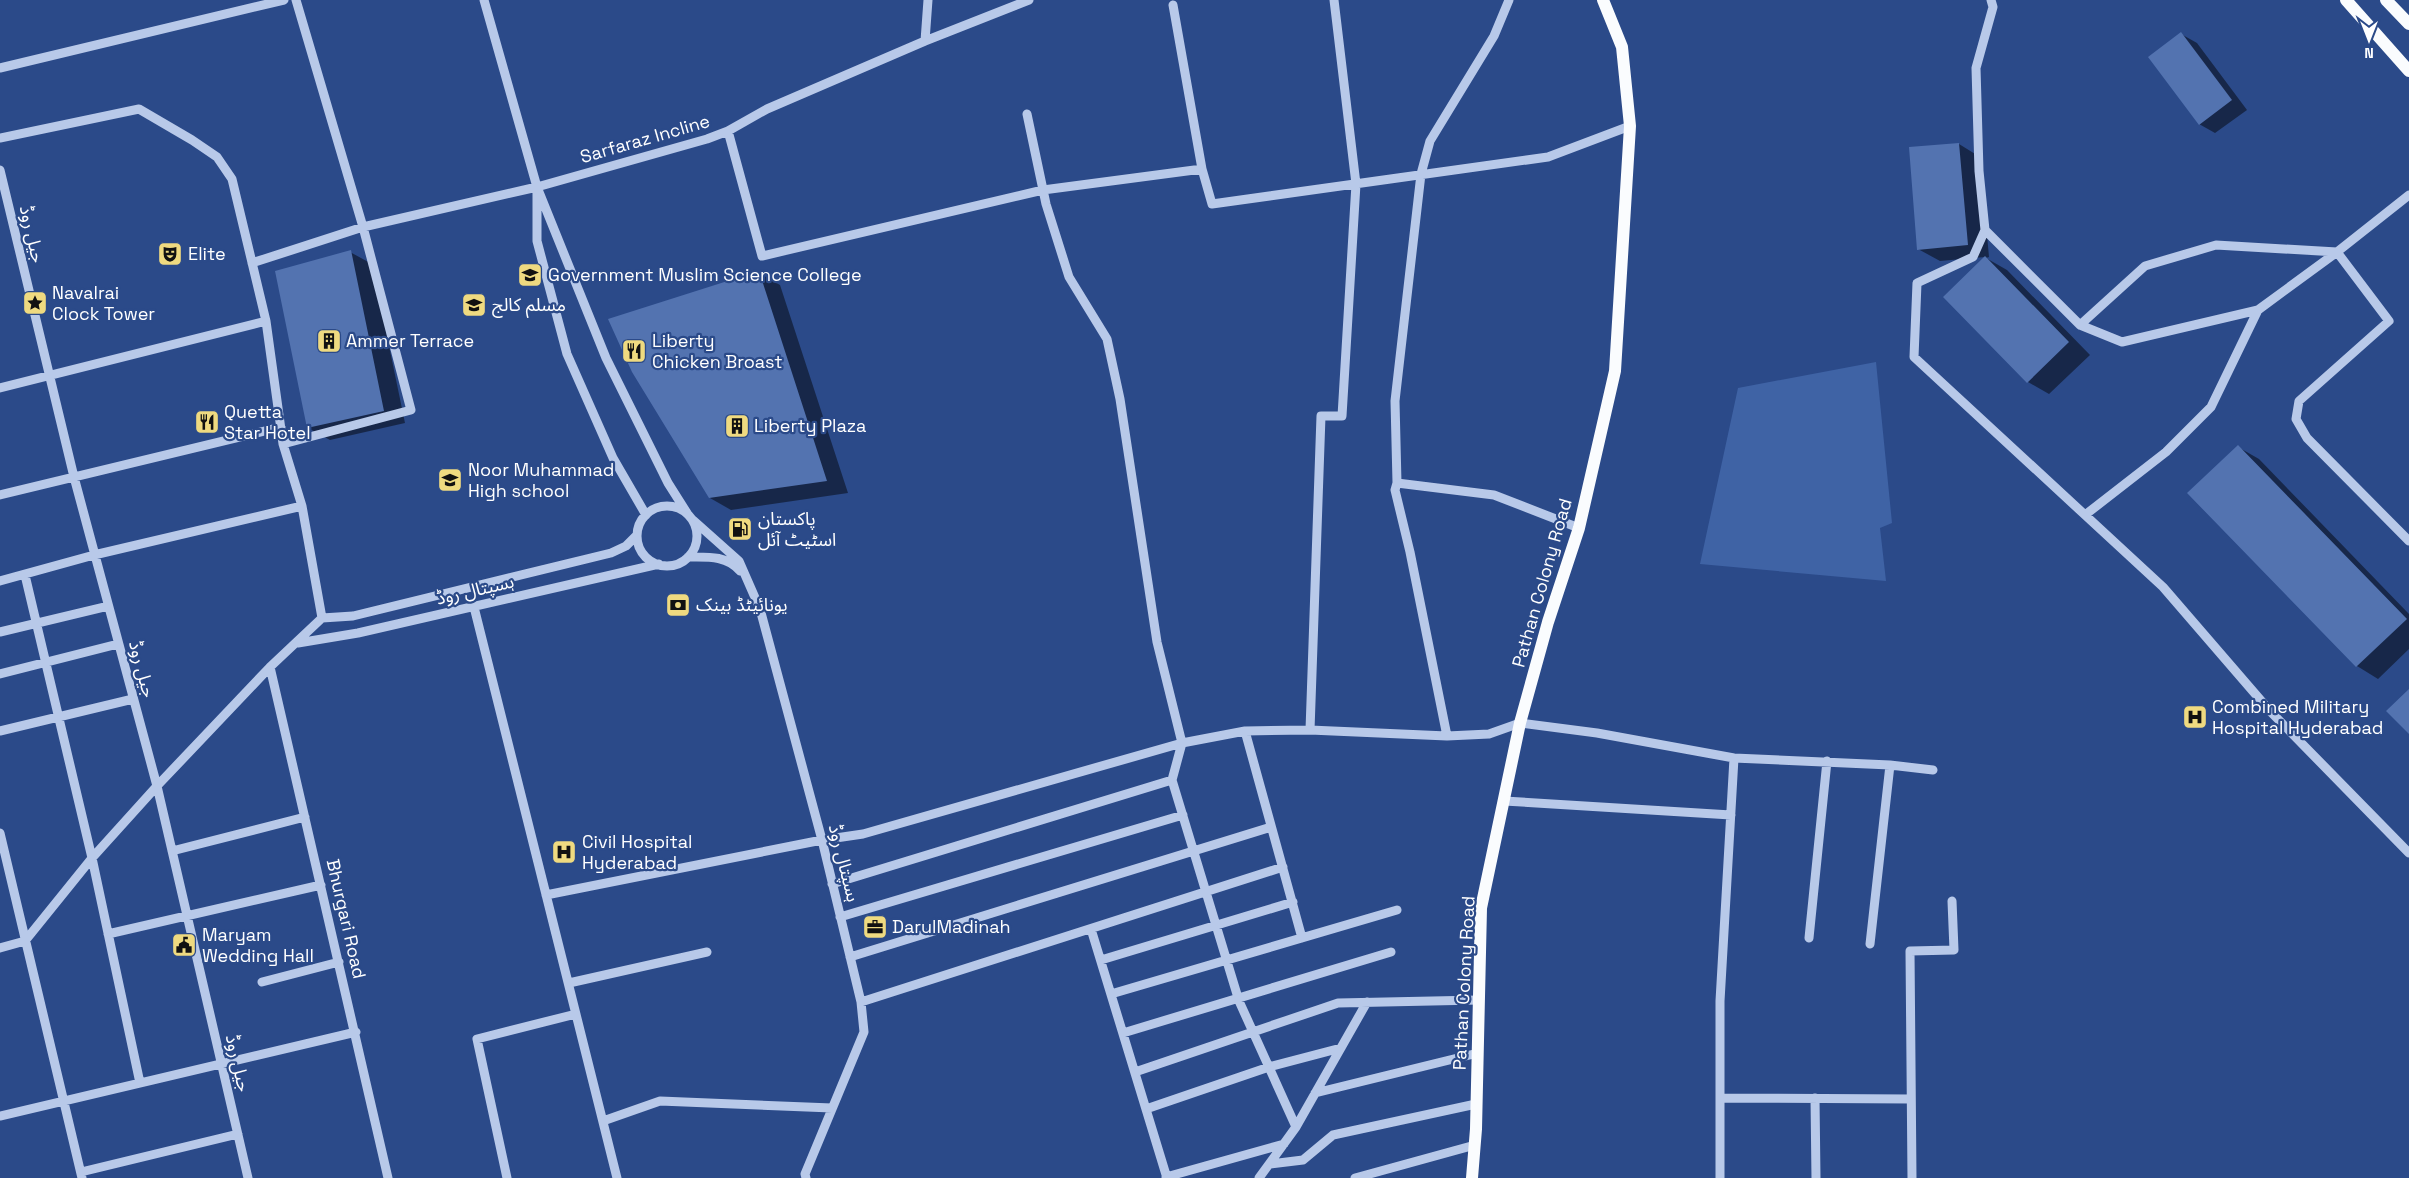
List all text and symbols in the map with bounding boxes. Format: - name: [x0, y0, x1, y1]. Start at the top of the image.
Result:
- north arrow: [2344, 15, 2394, 65]
- text: N: [2364, 44, 2374, 62]
- street label: Sarfaraz Incline: [577, 109, 712, 168]
- street label: جیل روڈ: [15, 203, 50, 265]
- theatre icon: Elite: [157, 241, 183, 267]
- place label: Elite: [188, 242, 226, 265]
- school or university icon: Government Muslim Science College: [517, 262, 543, 288]
- place label: Government Muslim Science College: [548, 263, 862, 286]
- place label: Navalrai Clock Tower: [52, 281, 155, 325]
- place icon: Navalrai Clock Tower: [22, 290, 48, 316]
- school or university icon: مسلم کالج: [461, 292, 487, 318]
- place label: مسلم کالج: [492, 293, 566, 318]
- building icon: Ammer Terrace: [316, 328, 342, 354]
- place label: Ammer Terrace: [346, 329, 474, 352]
- place label: Liberty Chicken Broast: [652, 329, 783, 373]
- restaurant icon: Liberty Chicken Broast: [621, 338, 647, 364]
- place label: Quetta Star Hotel: [224, 400, 311, 444]
- restaurant icon: Quetta Star Hotel: [194, 409, 220, 435]
- building icon: Liberty Plaza: [724, 413, 750, 439]
- place label: Liberty Plaza: [754, 414, 866, 437]
- place label: Noor Muhammad High school: [468, 458, 614, 502]
- school or university icon: Noor Muhammad High school: [437, 467, 463, 493]
- street label: Pathan Colony Road: [1506, 496, 1577, 670]
- place label: پاکستان اسٹیٹ آئل: [758, 507, 836, 551]
- fuel station icon: پاکستان اسٹیٹ آئل: [727, 516, 753, 542]
- street label: ہسپتال روڈ: [434, 569, 516, 610]
- bank icon: یونائیٹڈ بینک: [665, 592, 691, 618]
- place label: یونائیٹڈ بینک: [696, 593, 788, 616]
- street label: جیل روڈ: [124, 638, 161, 700]
- place label: Combined Military Hospital Hyderabad: [2212, 695, 2383, 739]
- hospital icon: Combined Military Hospital Hyderabad: [2182, 704, 2208, 730]
- street label: ہسپتال روڈ: [824, 822, 865, 904]
- place label: Civil Hospital Hyderabad: [582, 830, 693, 874]
- hospital icon: Civil Hospital Hyderabad: [551, 839, 577, 865]
- street label: Bhurgari Road: [322, 857, 371, 981]
- street label: Pathan Colony Road: [1447, 895, 1480, 1071]
- office icon: DarulMadinah: [862, 914, 888, 940]
- place label: DarulMadinah: [892, 915, 1011, 938]
- place label: Maryam Wedding Hall: [202, 923, 314, 967]
- public building icon: Maryam Wedding Hall: [171, 932, 197, 958]
- street label: جیل روڈ: [221, 1032, 256, 1094]

